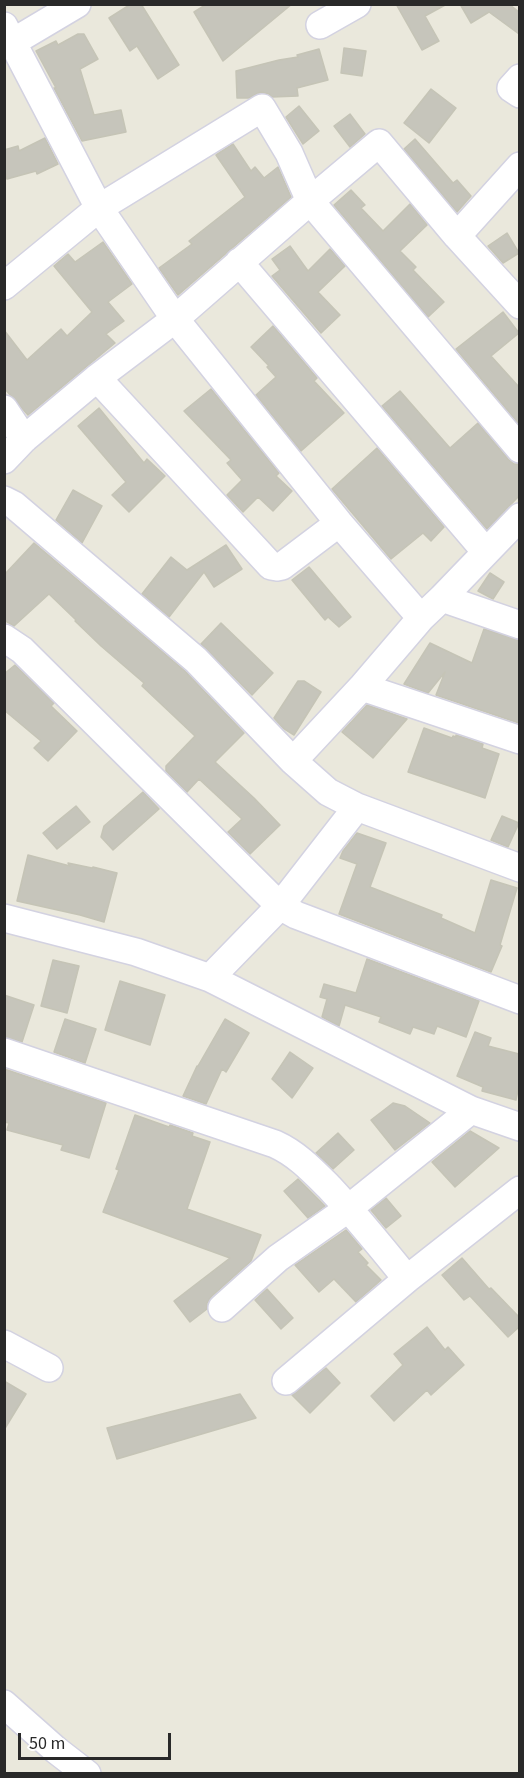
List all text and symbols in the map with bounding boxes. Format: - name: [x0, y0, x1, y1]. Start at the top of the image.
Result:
- scale bar: [21, 1721, 174, 1759]
- text: 50 m: [29, 1731, 65, 1756]

